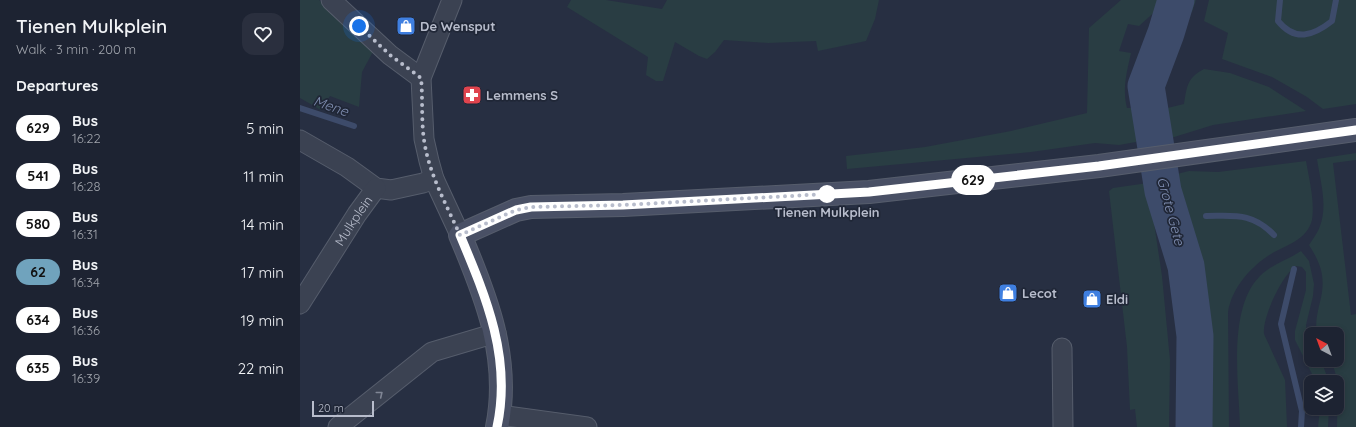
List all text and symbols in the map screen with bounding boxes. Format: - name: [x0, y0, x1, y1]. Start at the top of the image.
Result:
- button: heart: [242, 13, 284, 55]
- text: Tienen Mulkplein: [16, 14, 167, 38]
- shop icon: De Wensput: [395, 15, 417, 37]
- your location: [349, 16, 369, 36]
- place label: De Wensput: [420, 18, 496, 34]
- text: Walk · 3 min · 200 m: [16, 41, 136, 57]
- text: Departures: [16, 76, 98, 95]
- pharmacy icon: Lemmens S: [461, 84, 483, 106]
- place label: Lemmens S: [486, 87, 558, 103]
- water label: Mene: [311, 92, 352, 121]
- text: Bus: [72, 111, 98, 130]
- text: 629: [26, 119, 50, 137]
- text: 5 min: [246, 119, 284, 138]
- text: 16:22: [72, 130, 101, 146]
- text: Bus: [72, 159, 98, 178]
- text: 541: [27, 167, 49, 185]
- text: 11 min: [243, 167, 284, 186]
- line badge: 629: [950, 167, 996, 193]
- text: 629: [961, 171, 985, 189]
- water label: Grote Gete: [1153, 175, 1189, 248]
- text: 16:28: [72, 178, 100, 194]
- marker: Tienen Mulkplein: [818, 185, 836, 203]
- street label: Mulkplein: [331, 193, 376, 249]
- place label: Tienen Mulkplein: [775, 204, 879, 220]
- text: Bus: [72, 207, 98, 226]
- text: 580: [26, 215, 50, 233]
- text: 14 min: [241, 215, 284, 234]
- text: 16:31: [72, 226, 98, 242]
- text: Bus: [72, 255, 98, 274]
- text: 62: [30, 263, 46, 281]
- text: 17 min: [241, 263, 284, 282]
- text: 16:34: [72, 274, 100, 290]
- shop icon: Lecot: [997, 282, 1019, 304]
- place label: Lecot: [1022, 285, 1057, 301]
- shop icon: Eldi: [1081, 288, 1103, 310]
- place label: Eldi: [1106, 291, 1128, 307]
- text: Bus: [72, 303, 98, 322]
- text: 634: [26, 311, 50, 329]
- text: 19 min: [240, 311, 284, 330]
- text: 16:36: [72, 322, 100, 338]
- north arrow: [1304, 327, 1344, 367]
- map controls: [1304, 327, 1344, 415]
- text: Bus: [72, 351, 98, 370]
- text: 635: [26, 359, 50, 377]
- text: 22 min: [238, 359, 284, 378]
- text: 16:39: [72, 370, 100, 386]
- button: layers: [1304, 375, 1344, 415]
- one-way arrow: [375, 391, 382, 398]
- scale bar: [312, 399, 374, 418]
- text: 20 m: [318, 401, 344, 415]

